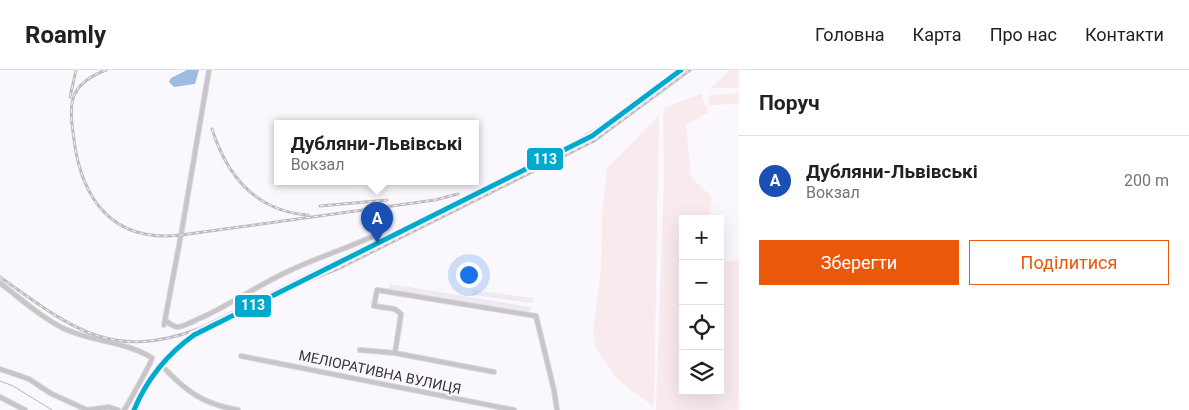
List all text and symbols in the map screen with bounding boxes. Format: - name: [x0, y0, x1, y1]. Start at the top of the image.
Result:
- text: Roamly: [25, 21, 106, 49]
- text: Головна: [815, 24, 885, 45]
- text: Карта: [913, 24, 962, 45]
- text: Про нас: [990, 24, 1057, 45]
- text: Контакти: [1085, 24, 1164, 45]
- text: Поруч: [759, 91, 820, 115]
- popup: [274, 120, 479, 185]
- text: Дубляни-Львівські: [291, 132, 462, 155]
- line badge: 113: [526, 147, 564, 171]
- text: 113: [533, 151, 557, 167]
- text: Вокзал: [291, 155, 344, 174]
- text: Дубляни-Львівські: [806, 160, 978, 183]
- text: A: [770, 171, 780, 190]
- text: 200 m: [1124, 171, 1169, 190]
- text: Вокзал: [806, 183, 860, 202]
- pin: A: [361, 202, 393, 243]
- map controls: [679, 215, 724, 395]
- button: +: [679, 215, 724, 260]
- button: Зберегти: [759, 240, 959, 285]
- button: Поділитися: [969, 240, 1169, 285]
- button: −: [679, 260, 724, 305]
- your location: [456, 262, 482, 288]
- line badge: 113: [234, 294, 272, 318]
- text: 113: [241, 297, 265, 313]
- button: locate: [679, 305, 724, 350]
- street label: МЕЛІОРАТИВНА ВУЛИЦЯ: [297, 347, 463, 397]
- button: layers: [679, 350, 724, 395]

